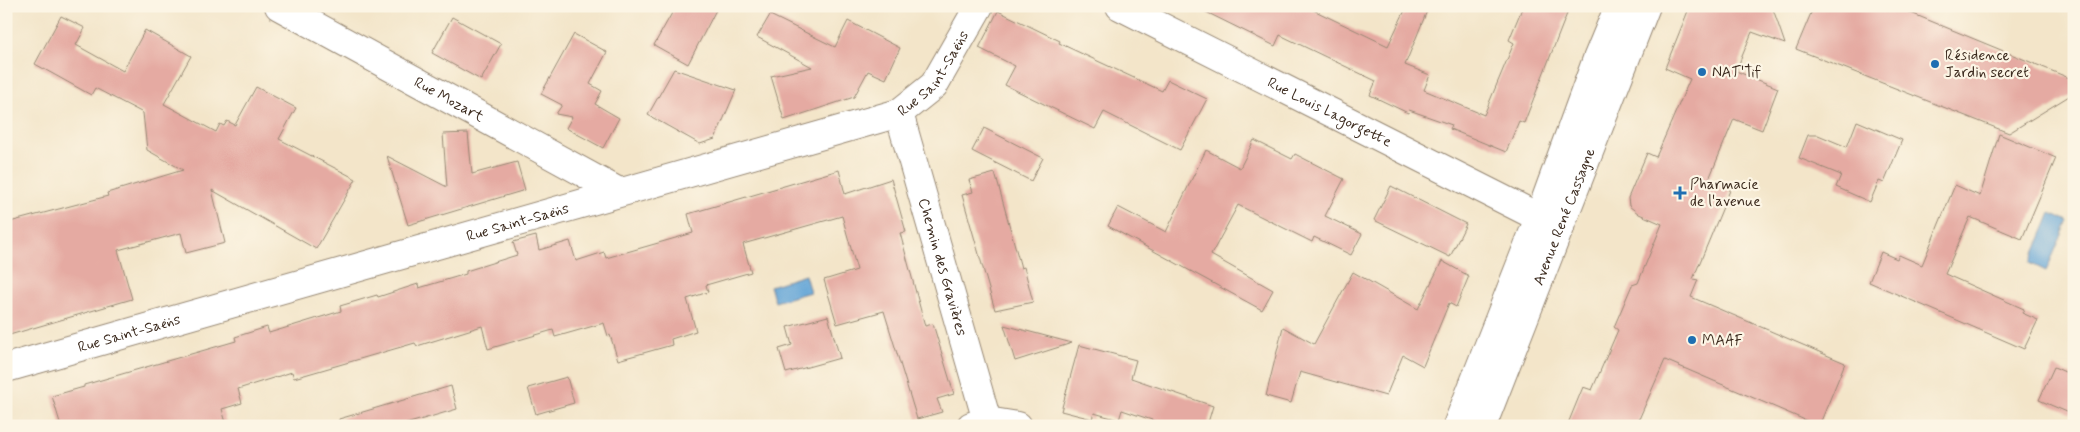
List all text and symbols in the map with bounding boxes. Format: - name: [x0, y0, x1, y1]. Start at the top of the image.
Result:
- street label: Rue Saint-Saëns: [894, 27, 974, 121]
- place label: Résidence Jardin secret: [1945, 46, 2029, 83]
- marker: Résidence Jardin secret: [1929, 58, 1941, 70]
- place label: NAT'Tif: [1712, 63, 1762, 83]
- marker: NAT'Tif: [1696, 66, 1708, 78]
- street label: Rue Mozart: [410, 73, 487, 127]
- street label: Rue Louis Lagorgette: [1264, 73, 1395, 152]
- street label: Avenue René Cassagne: [1529, 145, 1601, 288]
- place label: Pharmacie de l'avenue: [1690, 175, 1761, 212]
- marker: Pharmacie de l'avenue: [1674, 187, 1686, 199]
- street label: Chemin des Gravières: [913, 196, 971, 339]
- street label: Rue Saint-Saëns: [464, 199, 572, 247]
- street label: Rue Saint-Saëns: [76, 310, 183, 358]
- place label: MAAF: [1702, 331, 1743, 351]
- marker: MAAF: [1686, 334, 1698, 346]

